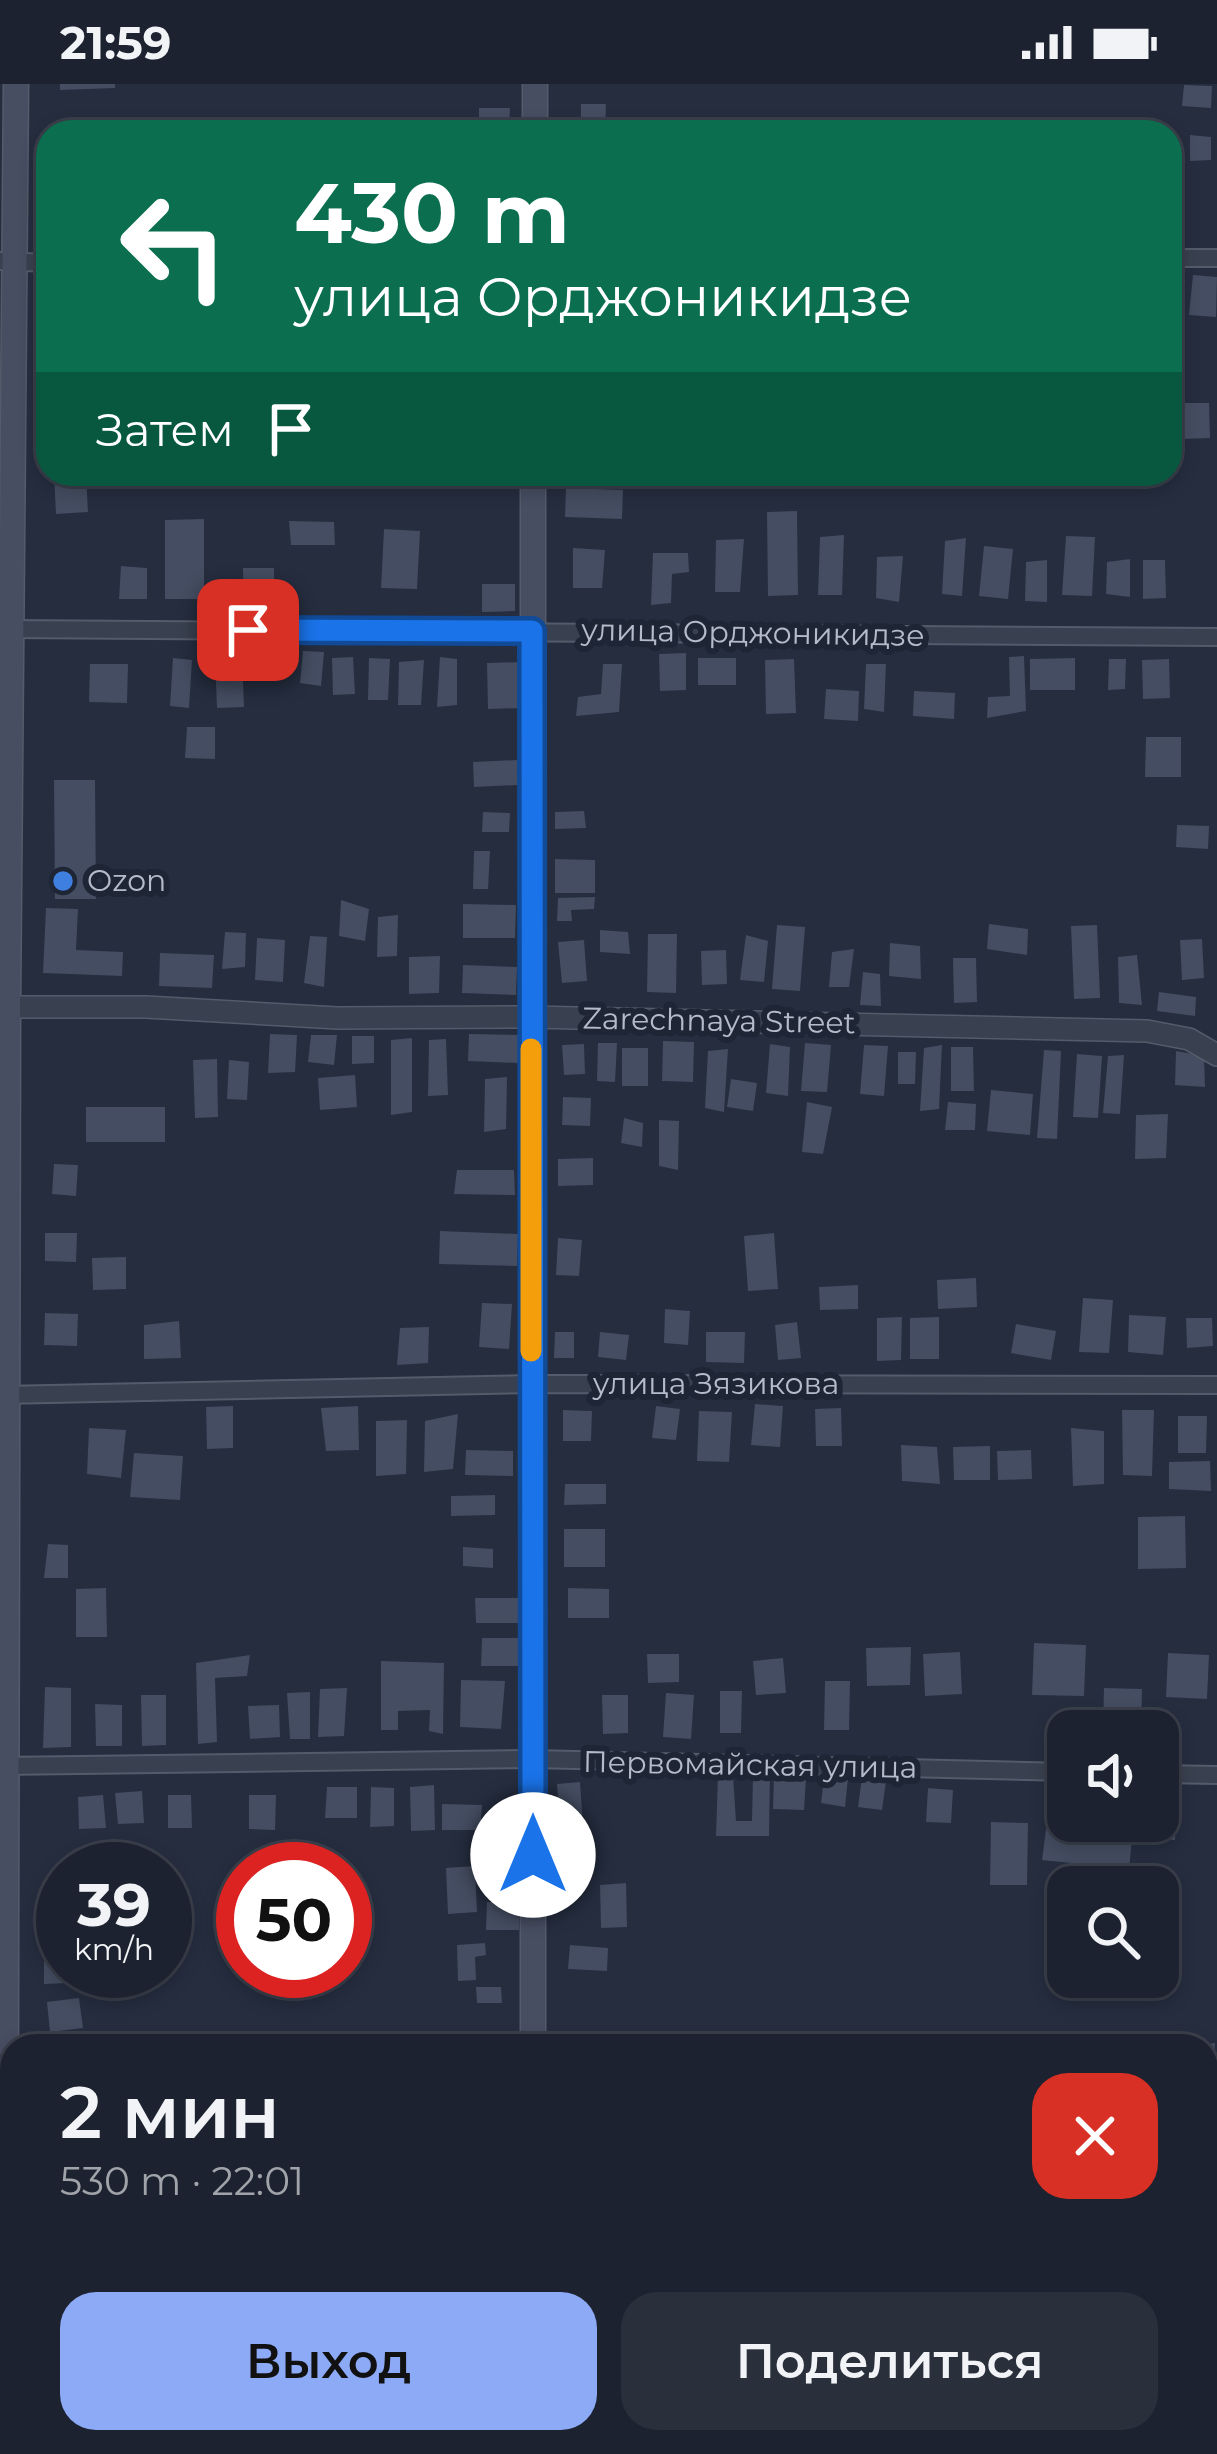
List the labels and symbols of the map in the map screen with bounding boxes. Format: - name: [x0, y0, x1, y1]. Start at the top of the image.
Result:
- pin: [197, 579, 299, 681]
- street label: улица Орджоникидзе: [580, 611, 925, 654]
- place label: Ozon: [87, 862, 166, 899]
- marker: Ozon: [50, 868, 76, 894]
- street label: Zarechnaya Street: [582, 1000, 856, 1041]
- street label: улица Зязикова: [592, 1365, 839, 1402]
- street label: Первомайская улица: [583, 1743, 917, 1786]
- position arrow: [470, 1792, 596, 1918]
- speed limit sign: 50: [216, 1842, 372, 1998]

